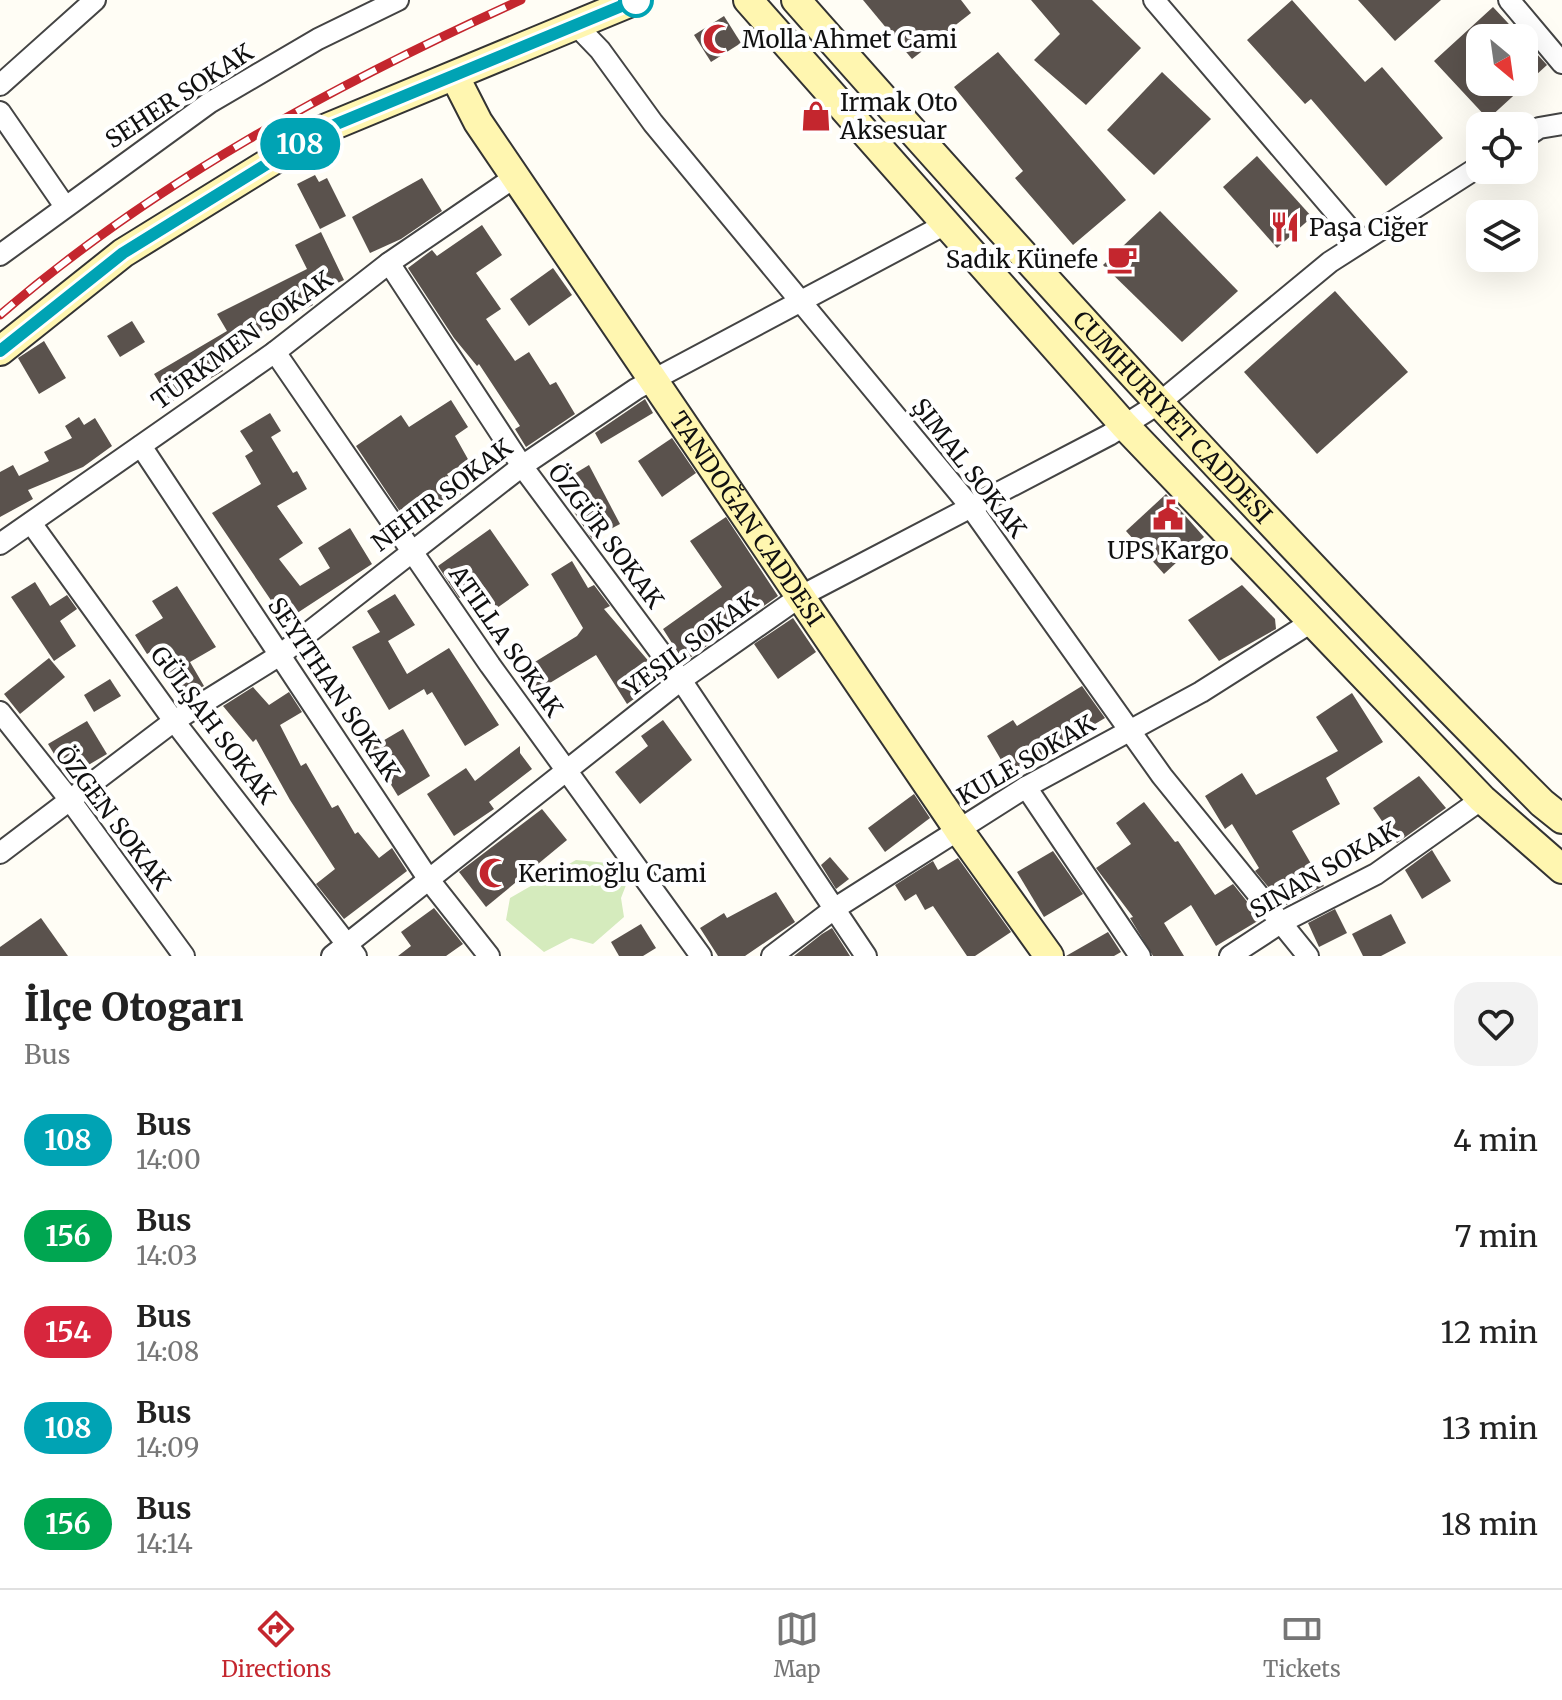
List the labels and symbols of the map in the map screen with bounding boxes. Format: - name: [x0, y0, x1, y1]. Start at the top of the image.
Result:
- unlabelled marker: [619, 0, 653, 17]
- mosque icon: Molla Ahmet Cami: [701, 22, 735, 56]
- place label: Molla Ahmet Cami: [742, 24, 958, 55]
- north arrow: [1466, 24, 1538, 96]
- street label: SEHER SOKAK: [99, 36, 259, 155]
- place label: Irmak Oto Aksesuar: [839, 87, 957, 146]
- shop icon: Irmak Oto Aksesuar: [799, 99, 833, 133]
- line badge: 108: [254, 118, 346, 170]
- restaurant icon: Paşa Ciğer: [1268, 210, 1302, 244]
- place label: Paşa Ciğer: [1309, 212, 1428, 243]
- cafe icon: Sadık Künefe: [1105, 242, 1139, 276]
- place label: Sadık Künefe: [946, 244, 1098, 275]
- street label: TÜRKMEN SOKAK: [145, 263, 339, 416]
- street label: CUMHURIYET CADDESI: [1067, 304, 1279, 530]
- street label: ŞIMAL SOKAK: [905, 392, 1034, 545]
- street label: TANDOĞAN CADDESI: [663, 405, 831, 632]
- street label: NEHIR SOKAK: [366, 432, 519, 558]
- street label: ÖZGÜR SOKAK: [541, 457, 671, 615]
- public building icon: UPS Kargo: [1151, 498, 1185, 532]
- place label: UPS Kargo: [1107, 535, 1229, 566]
- street label: ATILLA SOKAK: [442, 559, 570, 723]
- street label: YEŞIL SOKAK: [617, 585, 765, 704]
- street label: SEYITHAN SOKAK: [261, 591, 407, 787]
- street label: GÜLŞAH SOKAK: [144, 640, 283, 811]
- street label: KULE SOKAK: [951, 708, 1101, 812]
- street label: ÖZGEN SOKAK: [49, 740, 178, 897]
- street label: SINAN SOKAK: [1244, 815, 1404, 925]
- mosque icon: Kerimoğlu Cami: [477, 856, 511, 890]
- place label: Kerimoğlu Cami: [518, 858, 707, 889]

